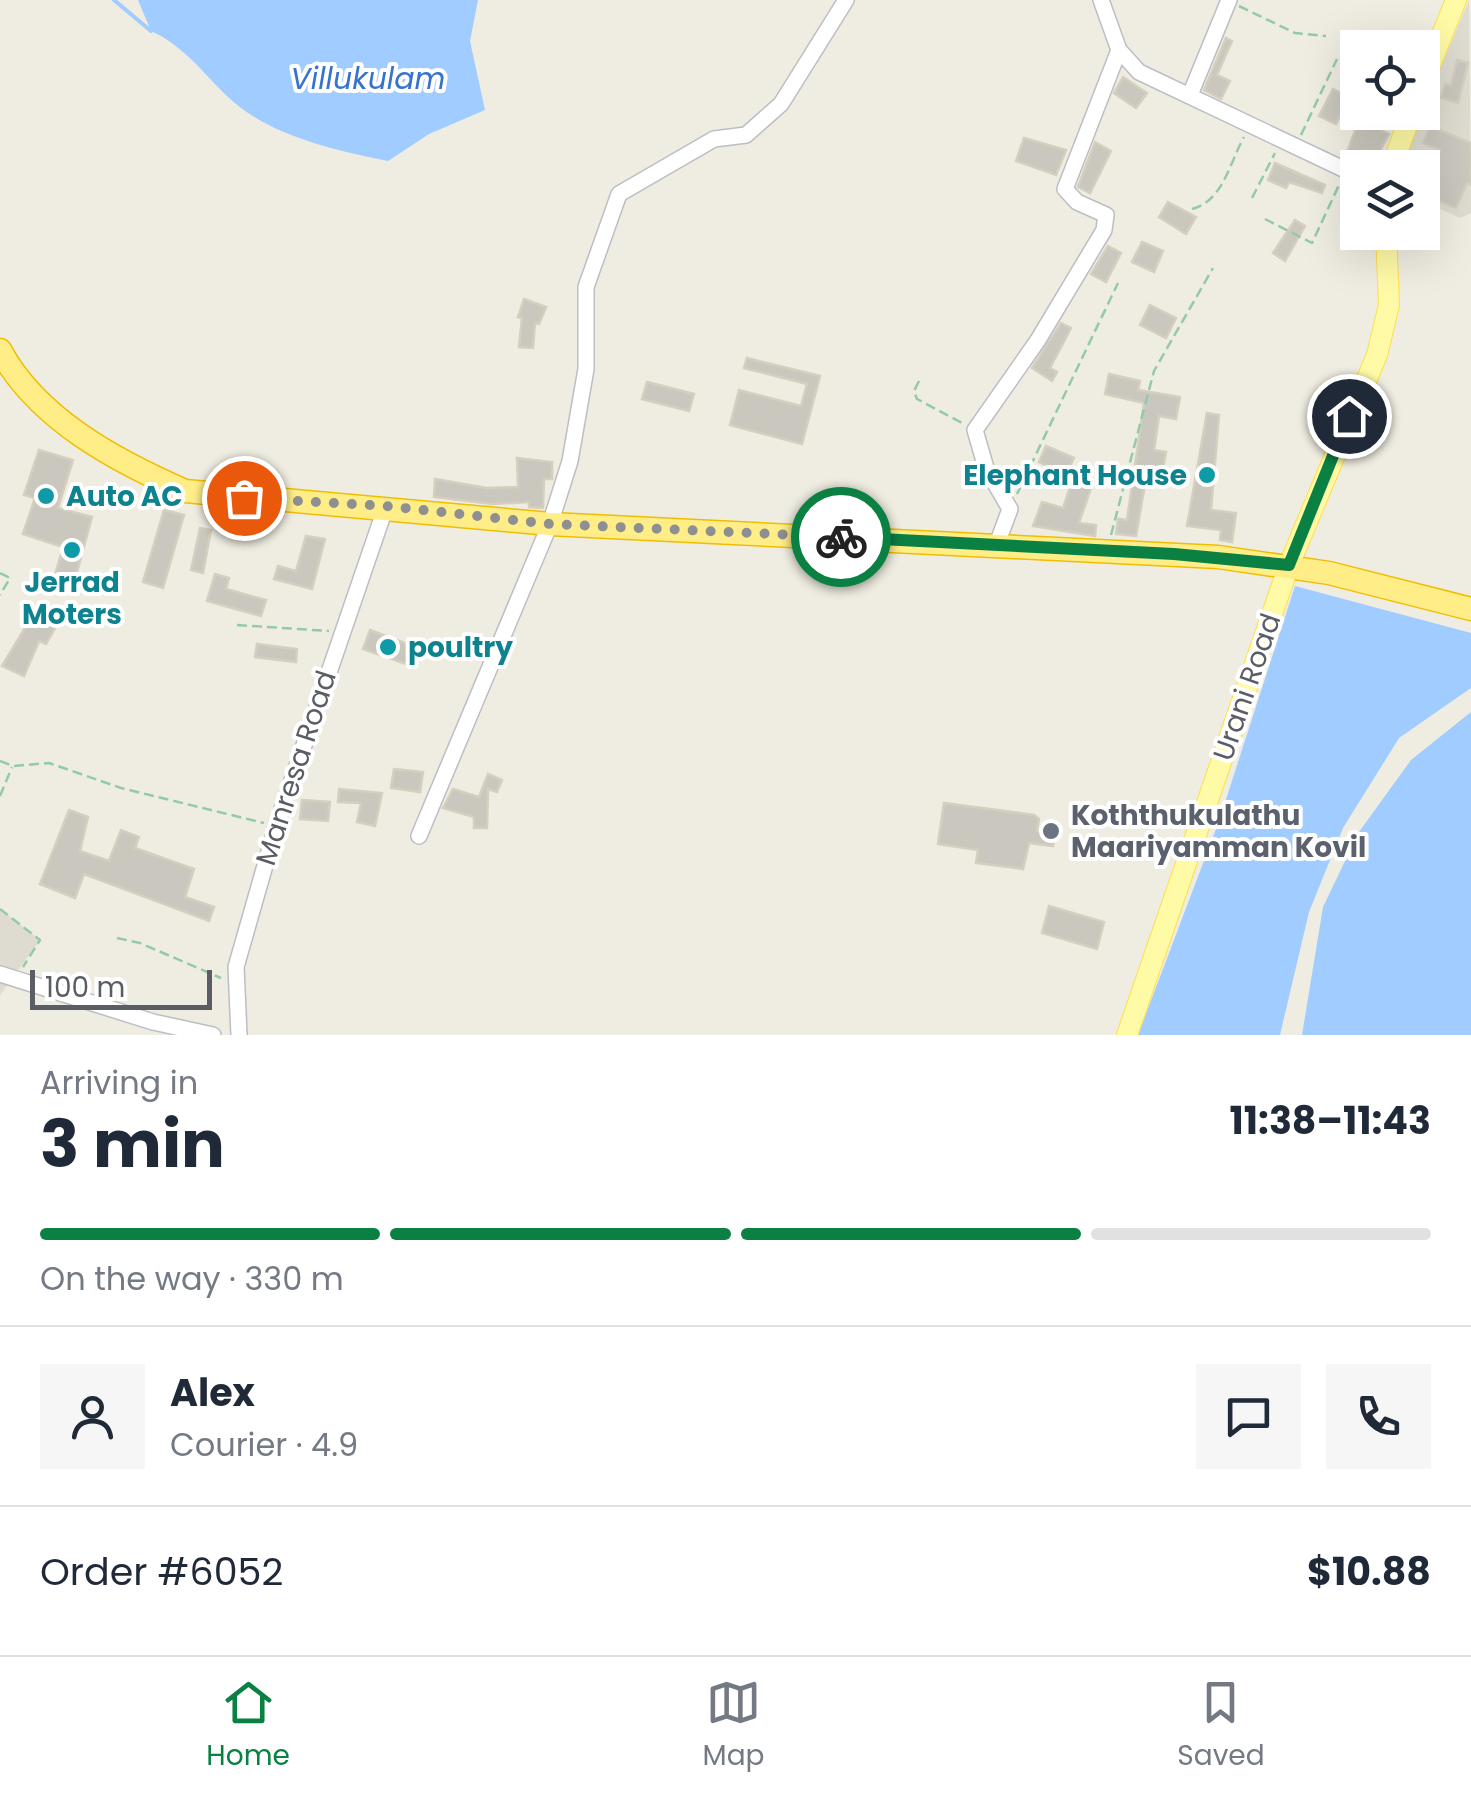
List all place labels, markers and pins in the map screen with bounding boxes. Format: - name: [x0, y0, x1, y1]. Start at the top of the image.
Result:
- pin: [1307, 374, 1392, 459]
- pin: [202, 456, 287, 541]
- place label: Elephant House: [963, 456, 1187, 495]
- marker: Elephant House: [1196, 464, 1218, 486]
- place label: Auto AC: [66, 477, 183, 516]
- marker: Auto AC: [35, 485, 57, 507]
- marker: Jerrad Moters: [61, 539, 83, 561]
- place label: Jerrad Moters: [22, 563, 122, 634]
- place label: poultry: [408, 628, 513, 667]
- marker: poultry: [377, 636, 399, 658]
- place label: Koththukulathu Maariyamman Kovil: [1071, 796, 1366, 867]
- marker: Koththukulathu Maariyamman Kovil: [1040, 820, 1062, 842]

